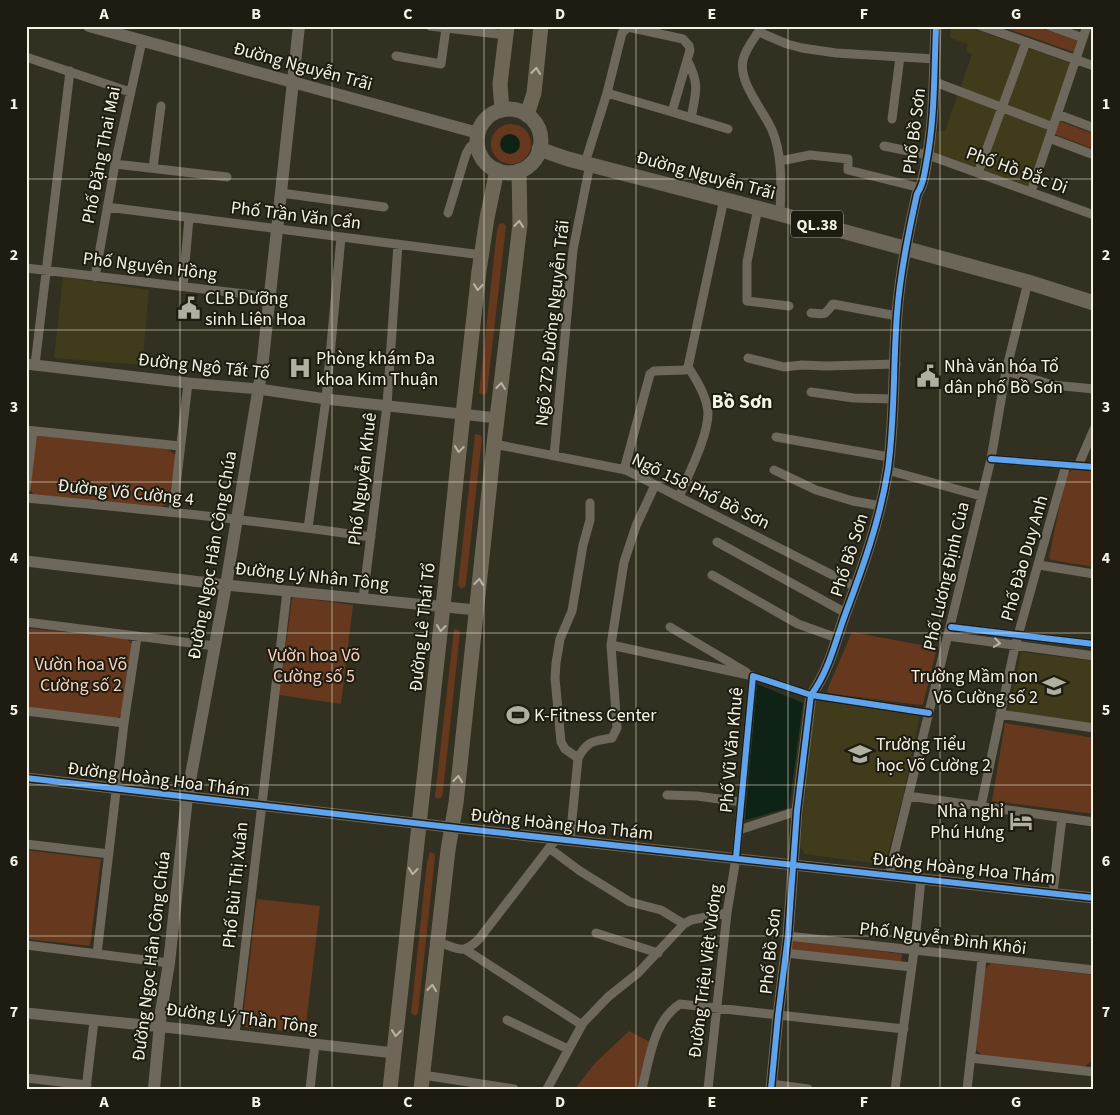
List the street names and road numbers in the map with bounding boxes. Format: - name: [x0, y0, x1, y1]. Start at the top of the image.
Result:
- street label: Đường Nguyễn Trãi: [231, 36, 375, 97]
- street label: Phố Đặng Thai Mai: [76, 84, 127, 226]
- street label: Phố Bồ Sơn: [897, 87, 932, 176]
- street label: Phố Hồ Đắc Di: [963, 141, 1071, 200]
- street label: Đường Nguyễn Trãi: [634, 145, 778, 206]
- street label: Phố Trần Văn Cẩn: [229, 195, 363, 236]
- road number: QL.38: [791, 210, 843, 238]
- street label: Ngõ 272 Đường Nguyễn Trãi: [529, 219, 576, 427]
- street label: Phố Nguyên Hồng: [81, 246, 218, 287]
- street label: Đường Ngô Tất Tố: [137, 347, 271, 386]
- street label: Phố Nguyễn Khuê: [342, 411, 383, 547]
- street label: Ngõ 158 Phố Bồ Sơn: [628, 447, 774, 536]
- street label: Đường Ngọc Hân Công Chúa: [182, 449, 243, 661]
- street label: Đường Võ Cường 4: [57, 473, 195, 512]
- street label: Phố Đào Duy Anh: [995, 492, 1054, 624]
- street label: Phố Lương Định Của: [917, 499, 976, 653]
- street label: Phố Bồ Sơn: [824, 510, 875, 600]
- street label: Đường Lý Nhân Tông: [234, 556, 390, 597]
- street label: Đường Lê Thái Tổ: [403, 561, 442, 693]
- street label: Phố Vũ Văn Khuê: [714, 686, 749, 814]
- street label: Đường Hoàng Hoa Thám: [66, 756, 252, 803]
- street label: Đường Hoàng Hoa Thám: [469, 802, 655, 847]
- street label: Phố Bùi Thị Xuân: [216, 821, 255, 950]
- street label: Đường Hoàng Hoa Thám: [871, 846, 1057, 891]
- street label: Đường Ngọc Hân Công Chúa: [126, 850, 177, 1062]
- street label: Đường Triệu Việt Vương: [682, 883, 729, 1059]
- street label: Phố Bồ Sơn: [754, 907, 787, 995]
- street label: Phố Nguyễn Đình Khôi: [858, 916, 1028, 961]
- street label: Đường Lý Thần Tông: [165, 997, 319, 1040]

